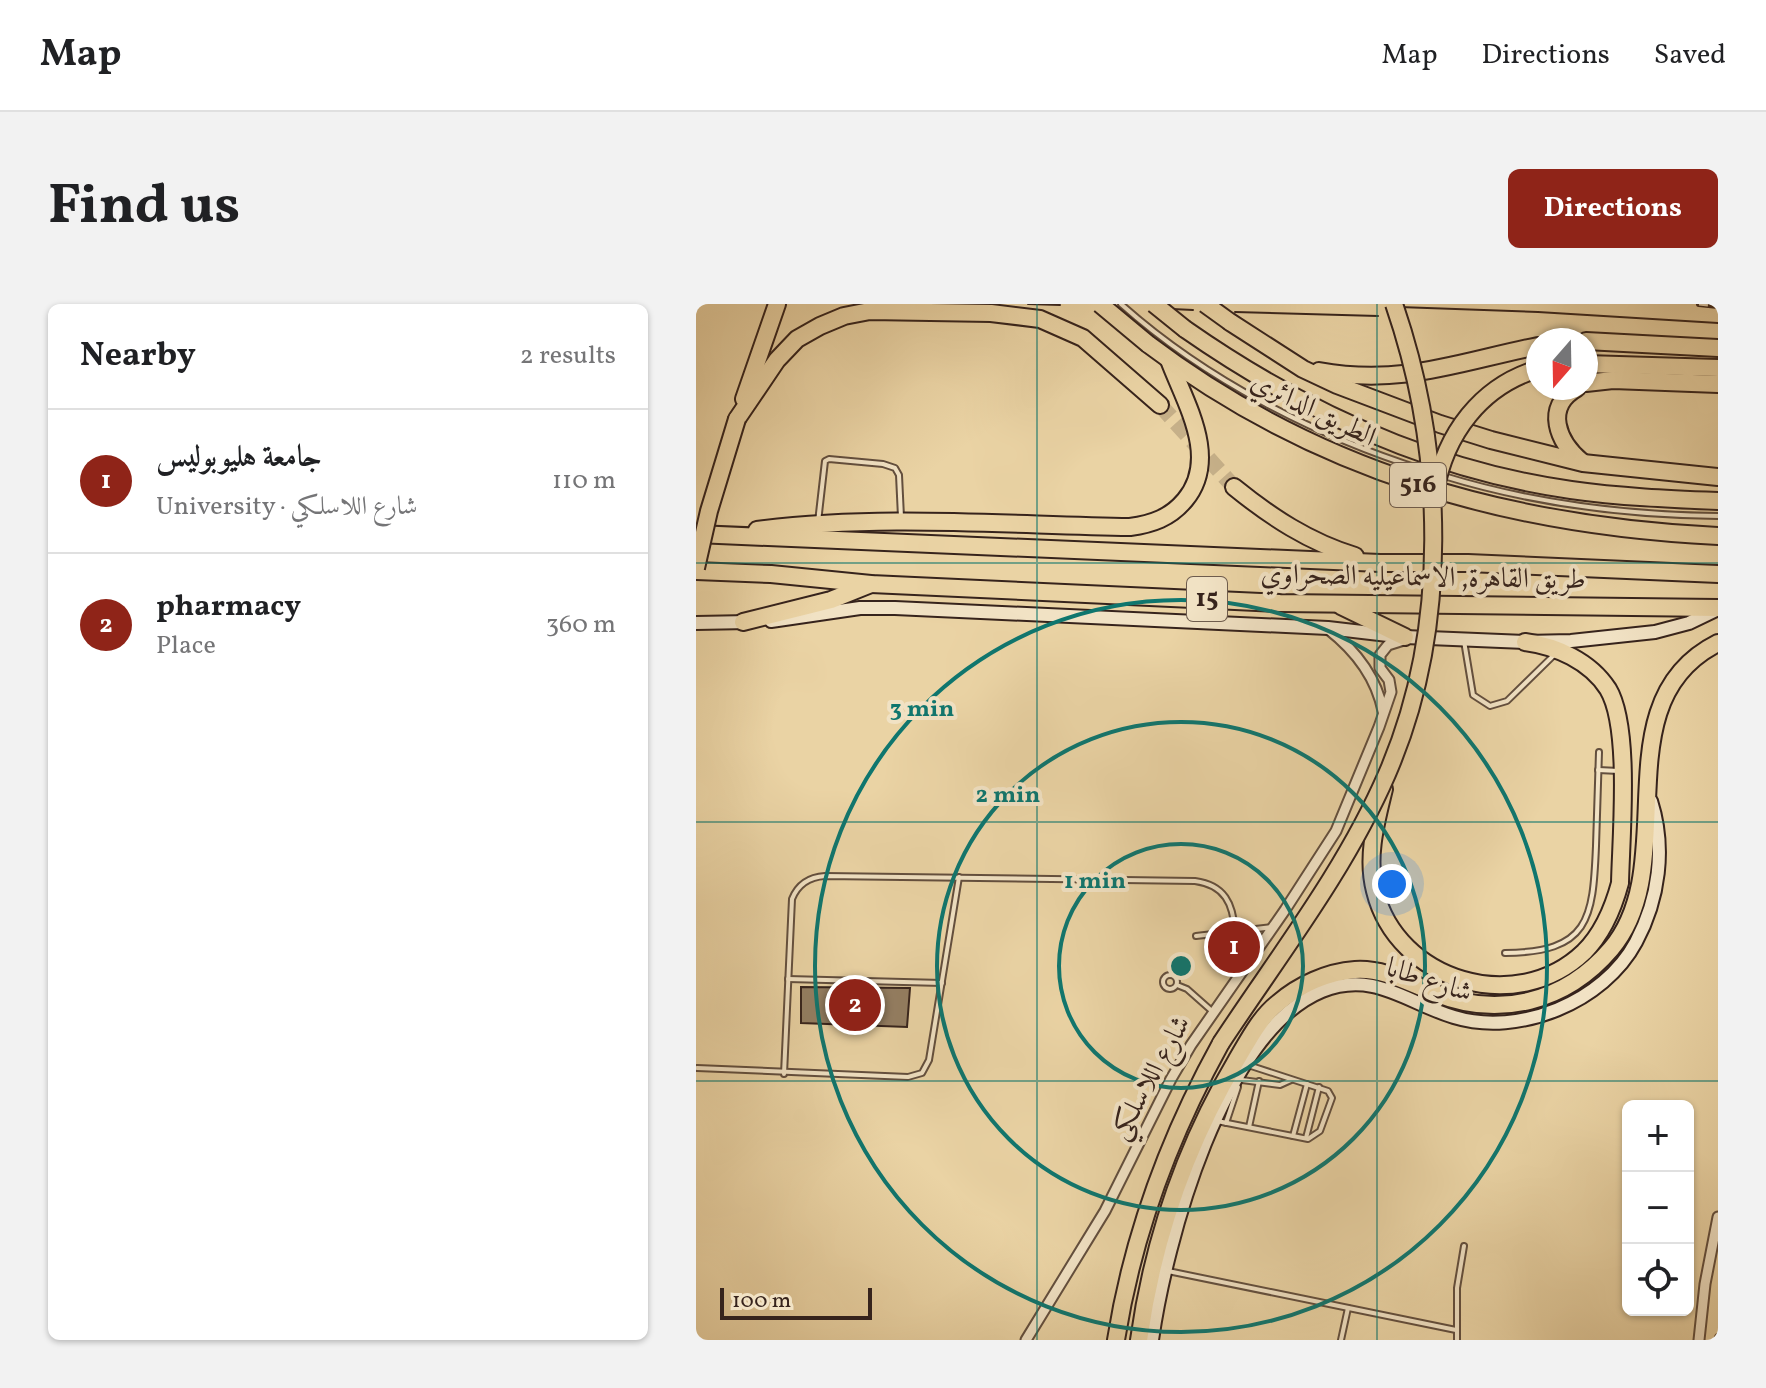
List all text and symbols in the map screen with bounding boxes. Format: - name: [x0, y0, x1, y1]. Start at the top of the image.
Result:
- text: Map: [40, 29, 121, 82]
- text: Map: [1382, 36, 1438, 75]
- text: Directions: [1482, 36, 1610, 75]
- text: Saved: [1654, 36, 1726, 75]
- text: Find us: [48, 169, 240, 247]
- button: Directions: [1508, 169, 1718, 248]
- north arrow: [1526, 328, 1598, 400]
- text: Nearby: [80, 333, 196, 380]
- text: 2 results: [520, 338, 616, 374]
- street label: الطريق الدائري: [1243, 363, 1382, 458]
- text: جامعة هليوبوليس: [156, 437, 322, 479]
- text: 1: [101, 463, 111, 499]
- text: 110 m: [552, 463, 616, 499]
- road number: 516: [1390, 463, 1446, 507]
- text: University · شارع اللاسلكي: [156, 489, 418, 525]
- street label: طريق القاهرة, الاسماعيليه الصحراوي: [1260, 556, 1586, 601]
- road number: 15: [1187, 577, 1227, 621]
- text: pharmacy: [156, 586, 301, 628]
- text: 2: [99, 607, 113, 643]
- text: 360 m: [546, 607, 616, 643]
- text: Place: [156, 628, 216, 664]
- text: 3 min: [890, 693, 954, 727]
- text: 2 min: [976, 779, 1041, 813]
- your location: [1372, 864, 1412, 904]
- text: 1 min: [1064, 865, 1126, 899]
- pin: 1: [1208, 917, 1260, 977]
- street label: شارع طابا: [1380, 949, 1477, 1015]
- centre of rings: [1167, 952, 1195, 980]
- pin: 2: [829, 975, 881, 1035]
- street label: شارع اللاسلكي: [1101, 1009, 1205, 1149]
- map controls: [1622, 1100, 1694, 1316]
- button: +: [1622, 1100, 1694, 1172]
- button: −: [1622, 1172, 1694, 1244]
- button: locate: [1622, 1244, 1694, 1316]
- scale bar: [720, 1284, 872, 1320]
- text: 100 m: [732, 1286, 791, 1317]

